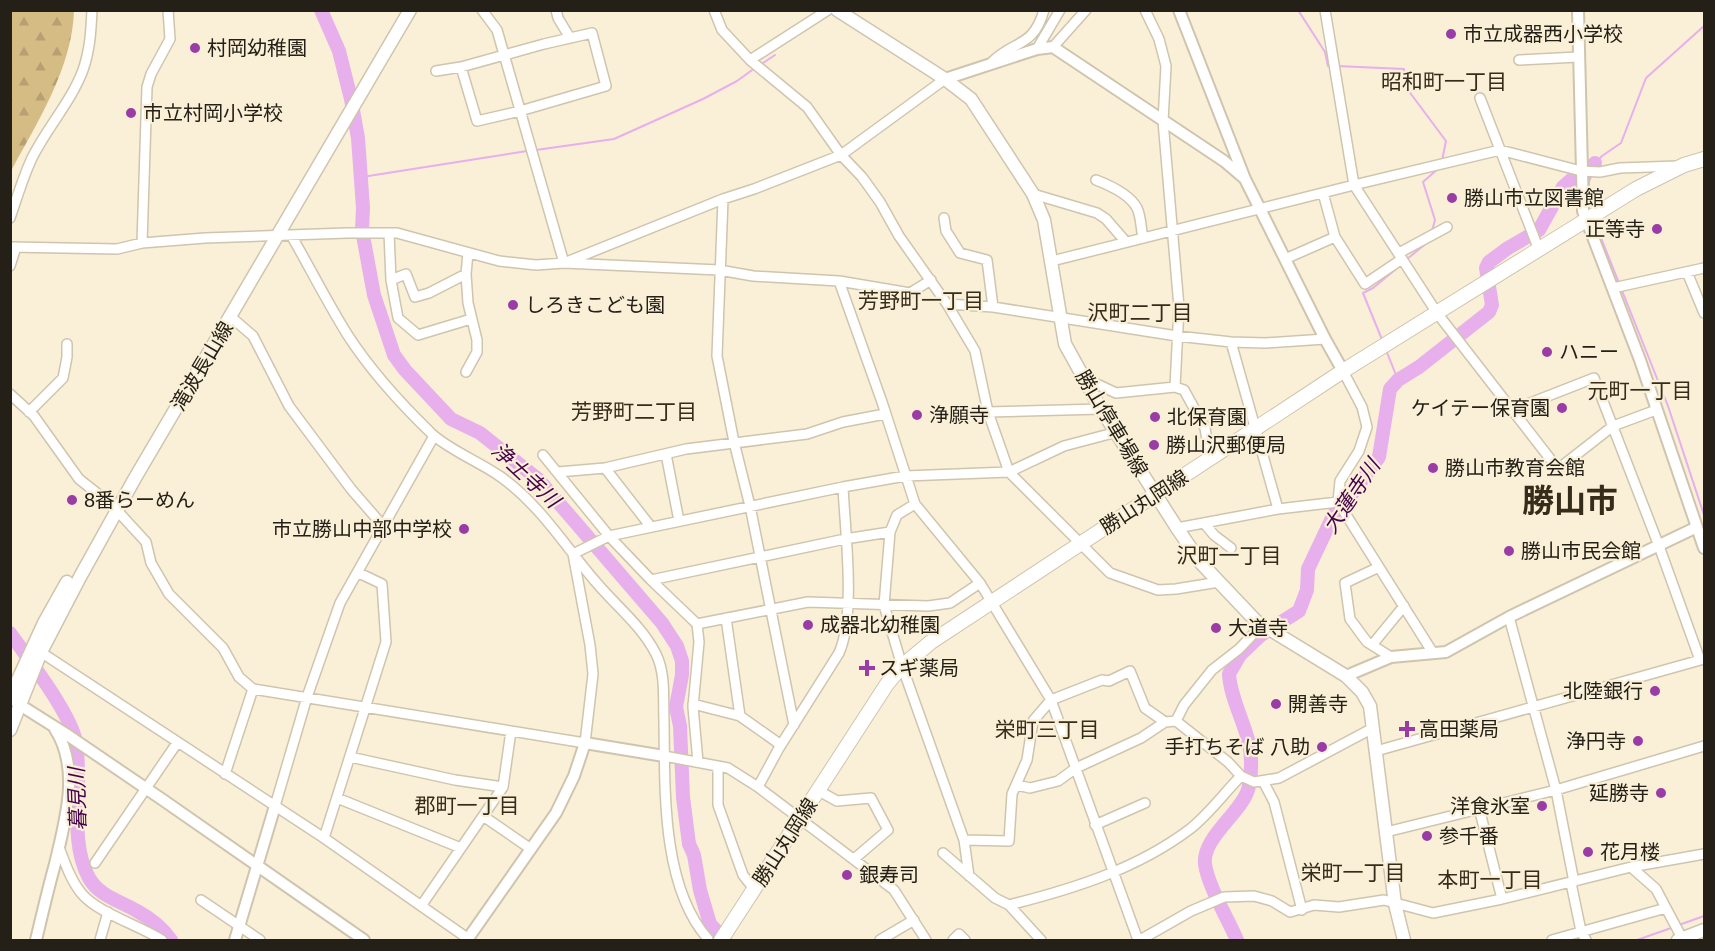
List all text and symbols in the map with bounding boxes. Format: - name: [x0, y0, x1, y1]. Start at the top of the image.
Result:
- place label: 市立成器西小学校: [1463, 23, 1623, 45]
- marker: 市立成器西小学校: [1444, 27, 1458, 41]
- place label: 村岡幼稚園: [207, 37, 307, 59]
- marker: 村岡幼稚園: [188, 41, 202, 55]
- district label: 昭和町一丁目: [1381, 70, 1507, 93]
- place label: 市立村岡小学校: [143, 102, 283, 124]
- marker: 市立村岡小学校: [124, 106, 138, 120]
- place label: 勝山市立図書館: [1464, 187, 1604, 209]
- marker: 勝山市立図書館: [1445, 191, 1459, 205]
- place label: 正等寺: [1585, 218, 1645, 240]
- marker: 正等寺: [1650, 222, 1664, 236]
- district label: 芳野町一丁目: [858, 289, 984, 312]
- place label: しろきこども園: [525, 294, 665, 316]
- marker: しろきこども園: [506, 298, 520, 312]
- district label: 沢町二丁目: [1088, 301, 1193, 324]
- street label: 滝波長山線: [167, 317, 237, 415]
- place label: ハニー: [1559, 341, 1619, 363]
- marker: ハニー: [1540, 345, 1554, 359]
- street label: 勝山停車場線: [1072, 366, 1152, 480]
- district label: 元町一丁目: [1588, 379, 1693, 402]
- place label: ケイテー保育園: [1411, 397, 1550, 419]
- district label: 芳野町二丁目: [571, 400, 697, 423]
- marker: ケイテー保育園: [1555, 401, 1569, 415]
- place label: 浄願寺: [929, 404, 989, 426]
- place label: 北保育園: [1167, 406, 1247, 428]
- marker: 浄願寺: [910, 408, 924, 422]
- marker: 北保育園: [1148, 410, 1162, 424]
- place label: 勝山沢郵便局: [1166, 434, 1286, 456]
- water label: 浄土寺川: [487, 438, 566, 513]
- marker: 勝山沢郵便局: [1147, 438, 1161, 452]
- water label: 大蓮寺川: [1318, 453, 1385, 537]
- place label: 勝山市教育会館: [1445, 457, 1585, 479]
- marker: 勝山市教育会館: [1426, 461, 1440, 475]
- street label: 勝山丸岡線: [1096, 466, 1192, 538]
- district label: 勝山市: [1522, 483, 1618, 519]
- place label: 8番らーめん: [84, 489, 195, 511]
- marker: 8番らーめん: [65, 493, 79, 507]
- place label: 市立勝山中部中学校: [272, 518, 452, 540]
- marker: 市立勝山中部中学校: [457, 522, 471, 536]
- place label: 勝山市民会館: [1521, 540, 1641, 562]
- district label: 沢町一丁目: [1177, 544, 1282, 567]
- marker: 勝山市民会館: [1502, 544, 1516, 558]
- place label: 成器北幼稚園: [820, 614, 940, 636]
- place label: 大道寺: [1228, 617, 1288, 639]
- marker: 成器北幼稚園: [801, 618, 815, 632]
- marker: 大道寺: [1209, 621, 1223, 635]
- place label: スギ薬局: [879, 657, 959, 679]
- marker: スギ薬局: [860, 661, 874, 675]
- place label: 北陸銀行: [1563, 680, 1643, 702]
- marker: 北陸銀行: [1648, 684, 1662, 698]
- place label: 開善寺: [1288, 693, 1348, 715]
- marker: 開善寺: [1269, 697, 1283, 711]
- district label: 栄町三丁目: [995, 718, 1100, 741]
- place label: 高田薬局: [1419, 718, 1499, 740]
- marker: 高田薬局: [1400, 722, 1414, 736]
- place label: 浄円寺: [1566, 730, 1626, 752]
- marker: 浄円寺: [1631, 734, 1645, 748]
- place label: 手打ちそば 八助: [1164, 736, 1310, 758]
- marker: 手打ちそば 八助: [1315, 740, 1329, 754]
- water label: 暮見川: [64, 765, 90, 831]
- place label: 延勝寺: [1589, 782, 1649, 804]
- marker: 延勝寺: [1654, 786, 1668, 800]
- district label: 郡町一丁目: [415, 794, 520, 817]
- street label: 勝山丸岡線: [749, 794, 821, 890]
- place label: 洋食氷室: [1450, 795, 1530, 817]
- marker: 洋食氷室: [1535, 799, 1549, 813]
- place label: 参千番: [1439, 825, 1499, 847]
- marker: 参千番: [1420, 829, 1434, 843]
- place label: 花月楼: [1600, 841, 1660, 863]
- marker: 花月楼: [1581, 845, 1595, 859]
- district label: 栄町一丁目: [1301, 861, 1406, 884]
- place label: 銀寿司: [859, 864, 919, 886]
- marker: 銀寿司: [840, 868, 854, 882]
- district label: 本町一丁目: [1438, 868, 1543, 891]

